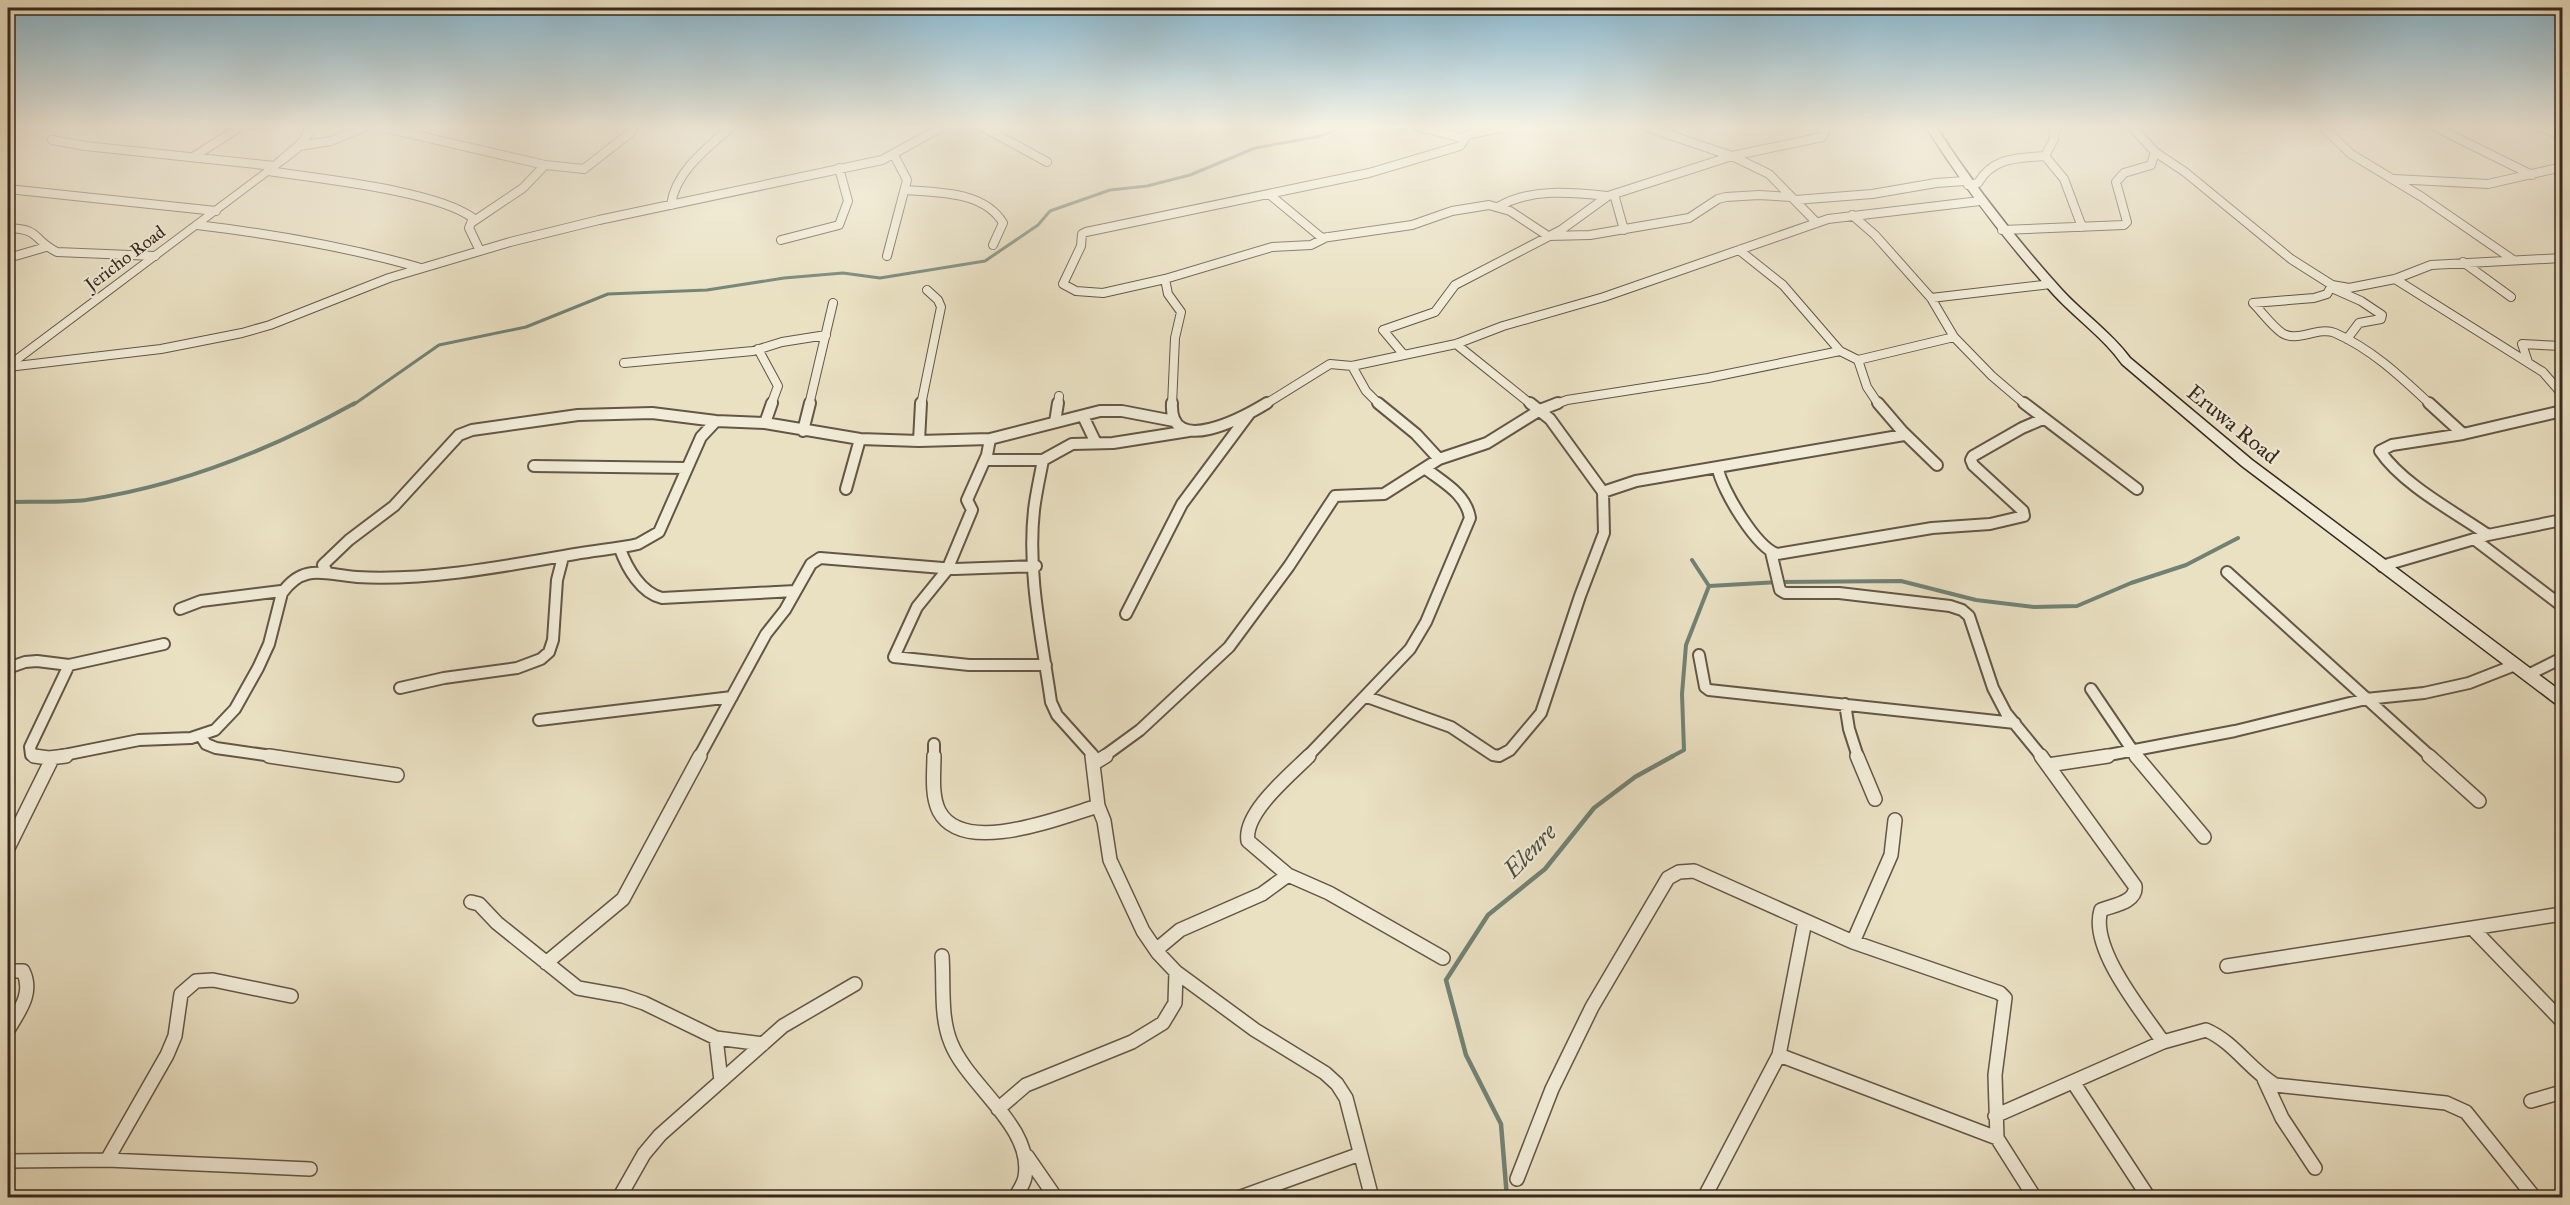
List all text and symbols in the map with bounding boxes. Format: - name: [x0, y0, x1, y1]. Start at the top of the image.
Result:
- street label: Jericho Road: [79, 221, 170, 297]
- street label: Eruwa Road: [2181, 379, 2285, 469]
- water label: Elenre: [1496, 817, 1564, 885]

